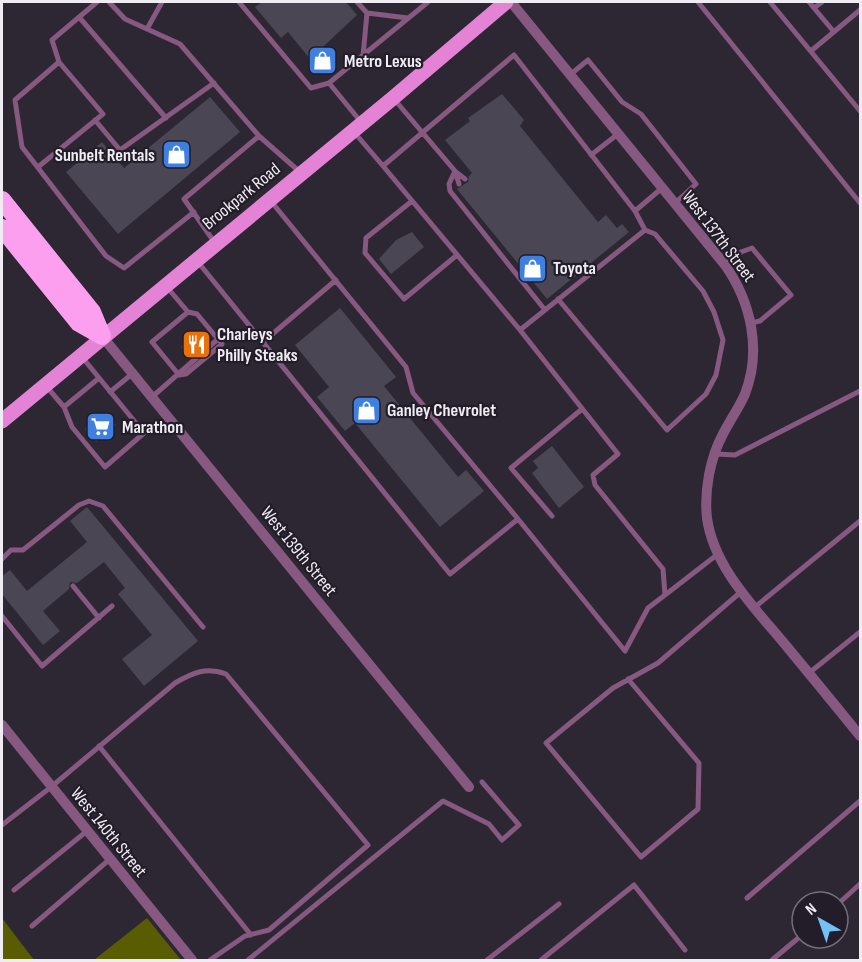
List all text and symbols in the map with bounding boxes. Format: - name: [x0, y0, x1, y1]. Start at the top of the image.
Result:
- shop icon: Metro Lexus: [307, 45, 339, 77]
- place label: Metro Lexus: [344, 51, 422, 72]
- shop icon: Sunbelt Rentals: [160, 139, 192, 171]
- place label: Sunbelt Rentals: [55, 145, 155, 166]
- street label: Brookpark Road: [198, 159, 284, 234]
- street label: West 137th Street: [678, 187, 760, 286]
- shop icon: Toyota: [516, 252, 548, 284]
- place label: Toyota: [553, 258, 596, 279]
- place label: Charleys Philly Steaks: [217, 324, 298, 366]
- restaurant icon: Charleys Philly Steaks: [180, 328, 212, 360]
- shop icon: Ganley Chevrolet: [350, 394, 382, 426]
- place label: Ganley Chevrolet: [387, 400, 496, 421]
- supermarket icon: Marathon: [85, 411, 117, 443]
- place label: Marathon: [122, 417, 183, 438]
- street label: West 139th Street: [256, 502, 342, 601]
- street label: West 140th Street: [66, 783, 151, 882]
- north arrow: [790, 890, 850, 950]
- text: N: [802, 900, 821, 920]

